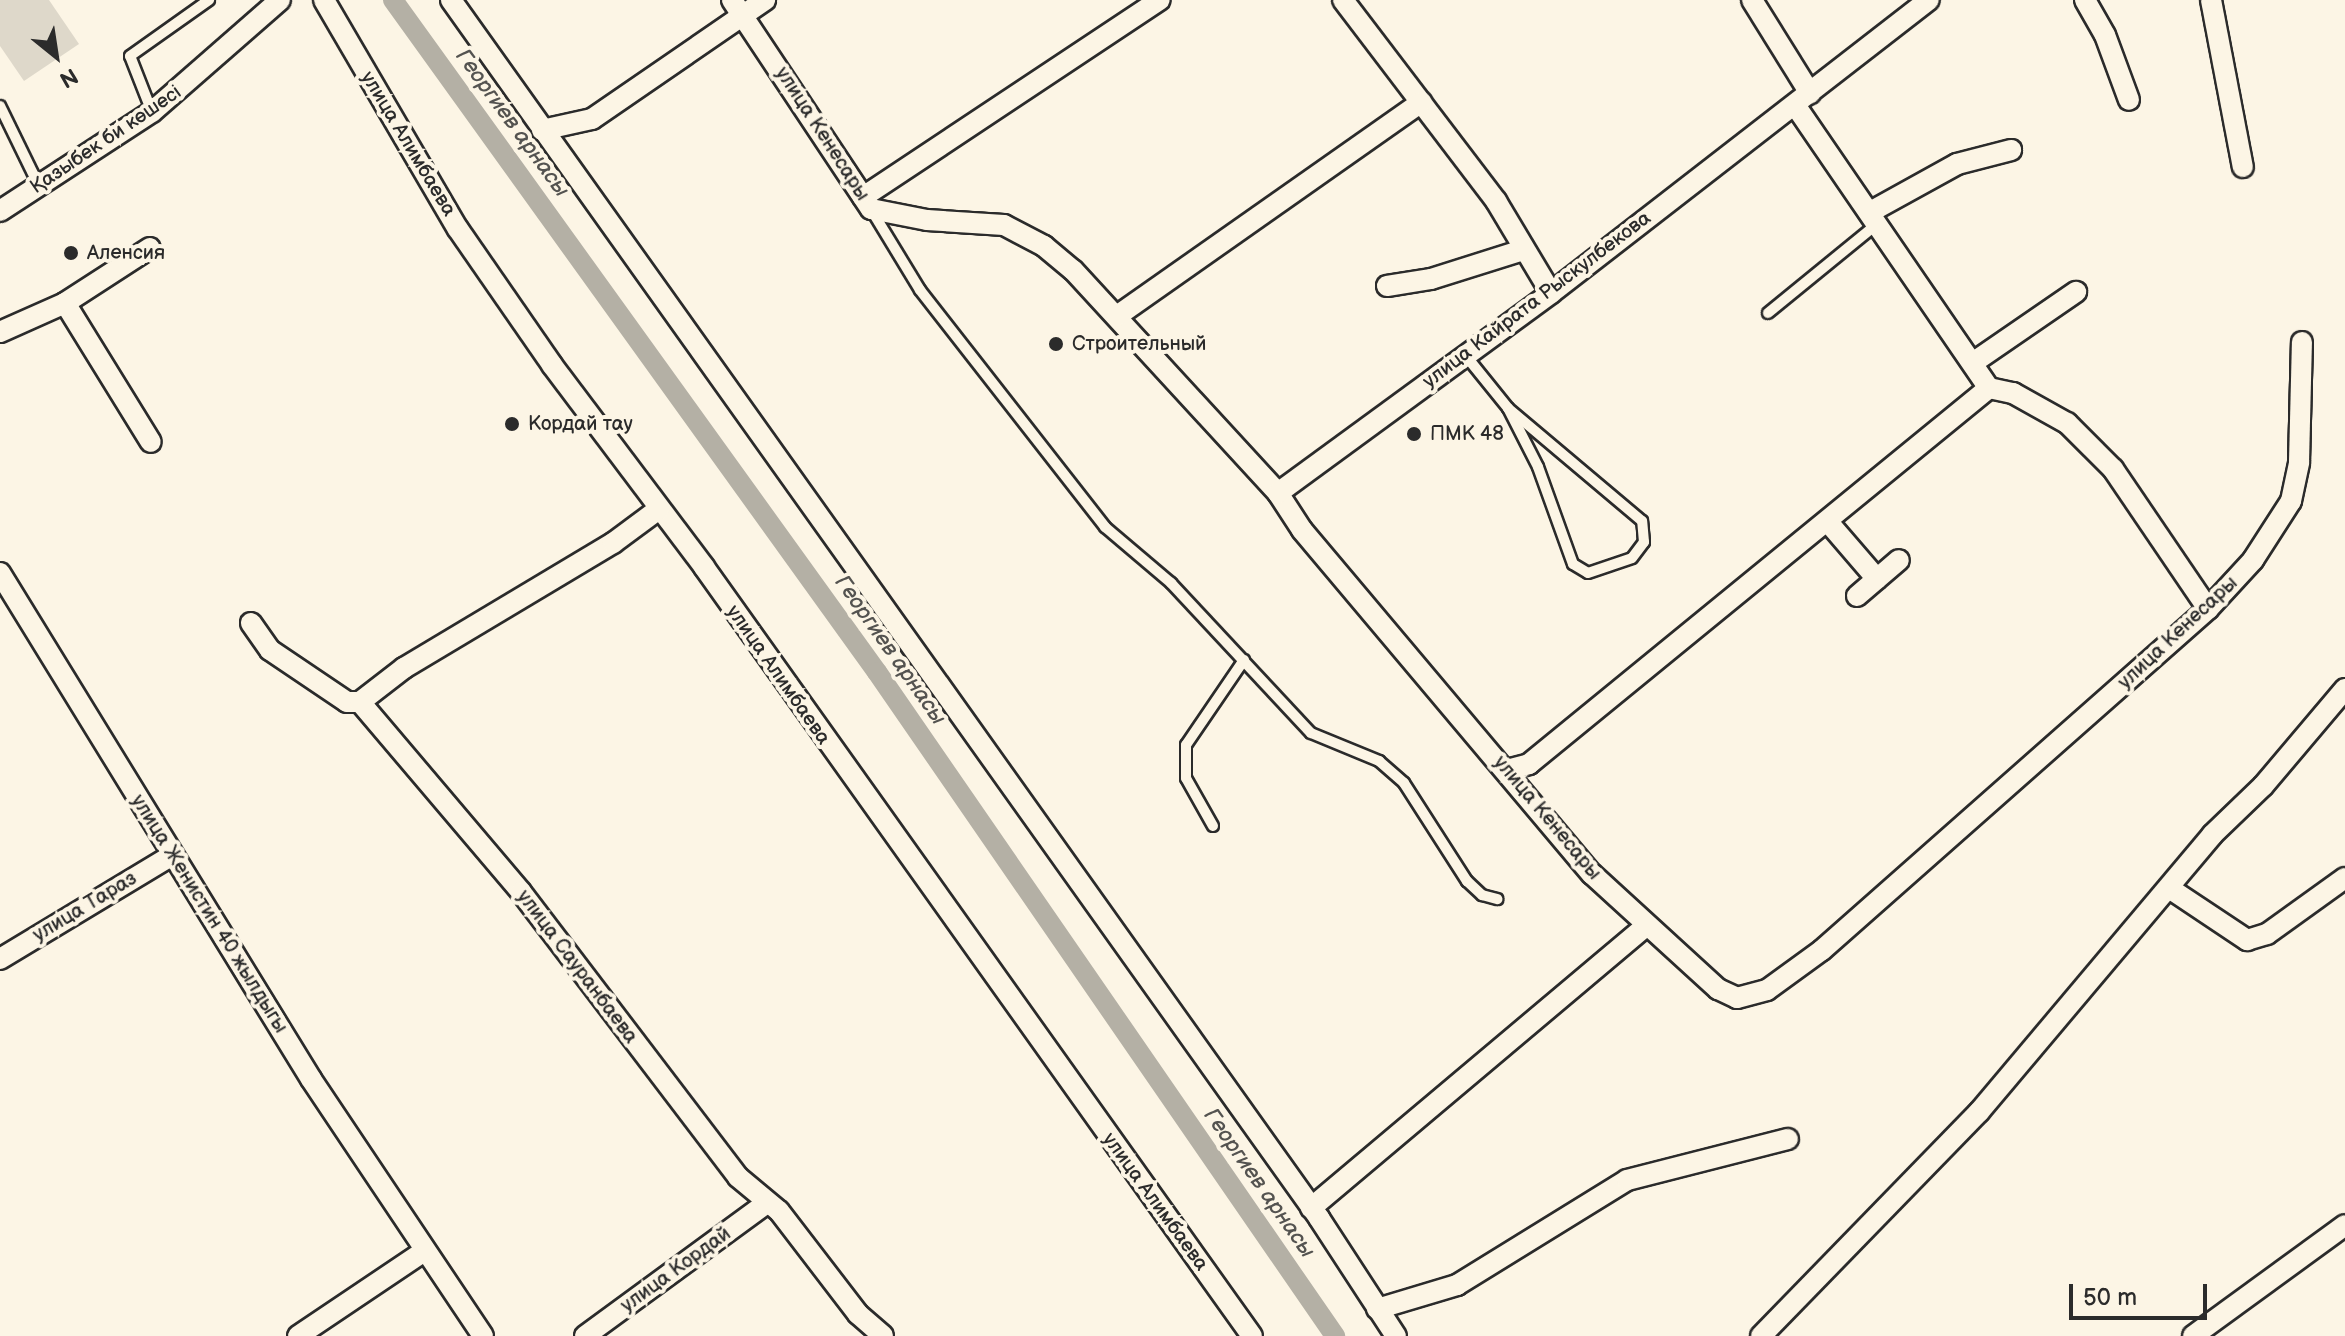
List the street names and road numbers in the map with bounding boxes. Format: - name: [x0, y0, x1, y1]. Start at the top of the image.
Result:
- street label: улица Кенесары: [770, 63, 874, 205]
- street label: улица Алимбаева: [355, 67, 461, 221]
- street label: Қазыбек би көшесі: [26, 81, 186, 199]
- street label: улица Кайрата Рыскулбекова: [1418, 206, 1656, 394]
- street label: улица Кенесары: [2113, 572, 2243, 694]
- street label: улица Алимбаева: [721, 601, 835, 749]
- street label: улица Кенесары: [1488, 751, 1606, 885]
- street label: улица Женистин 40 жылдыгы: [126, 790, 292, 1038]
- street label: улица Тараз: [29, 867, 141, 947]
- street label: улица Сауранбаева: [511, 886, 643, 1048]
- street label: улица Алимбаева: [1097, 1128, 1213, 1276]
- street label: улица Кордай: [616, 1222, 736, 1318]

